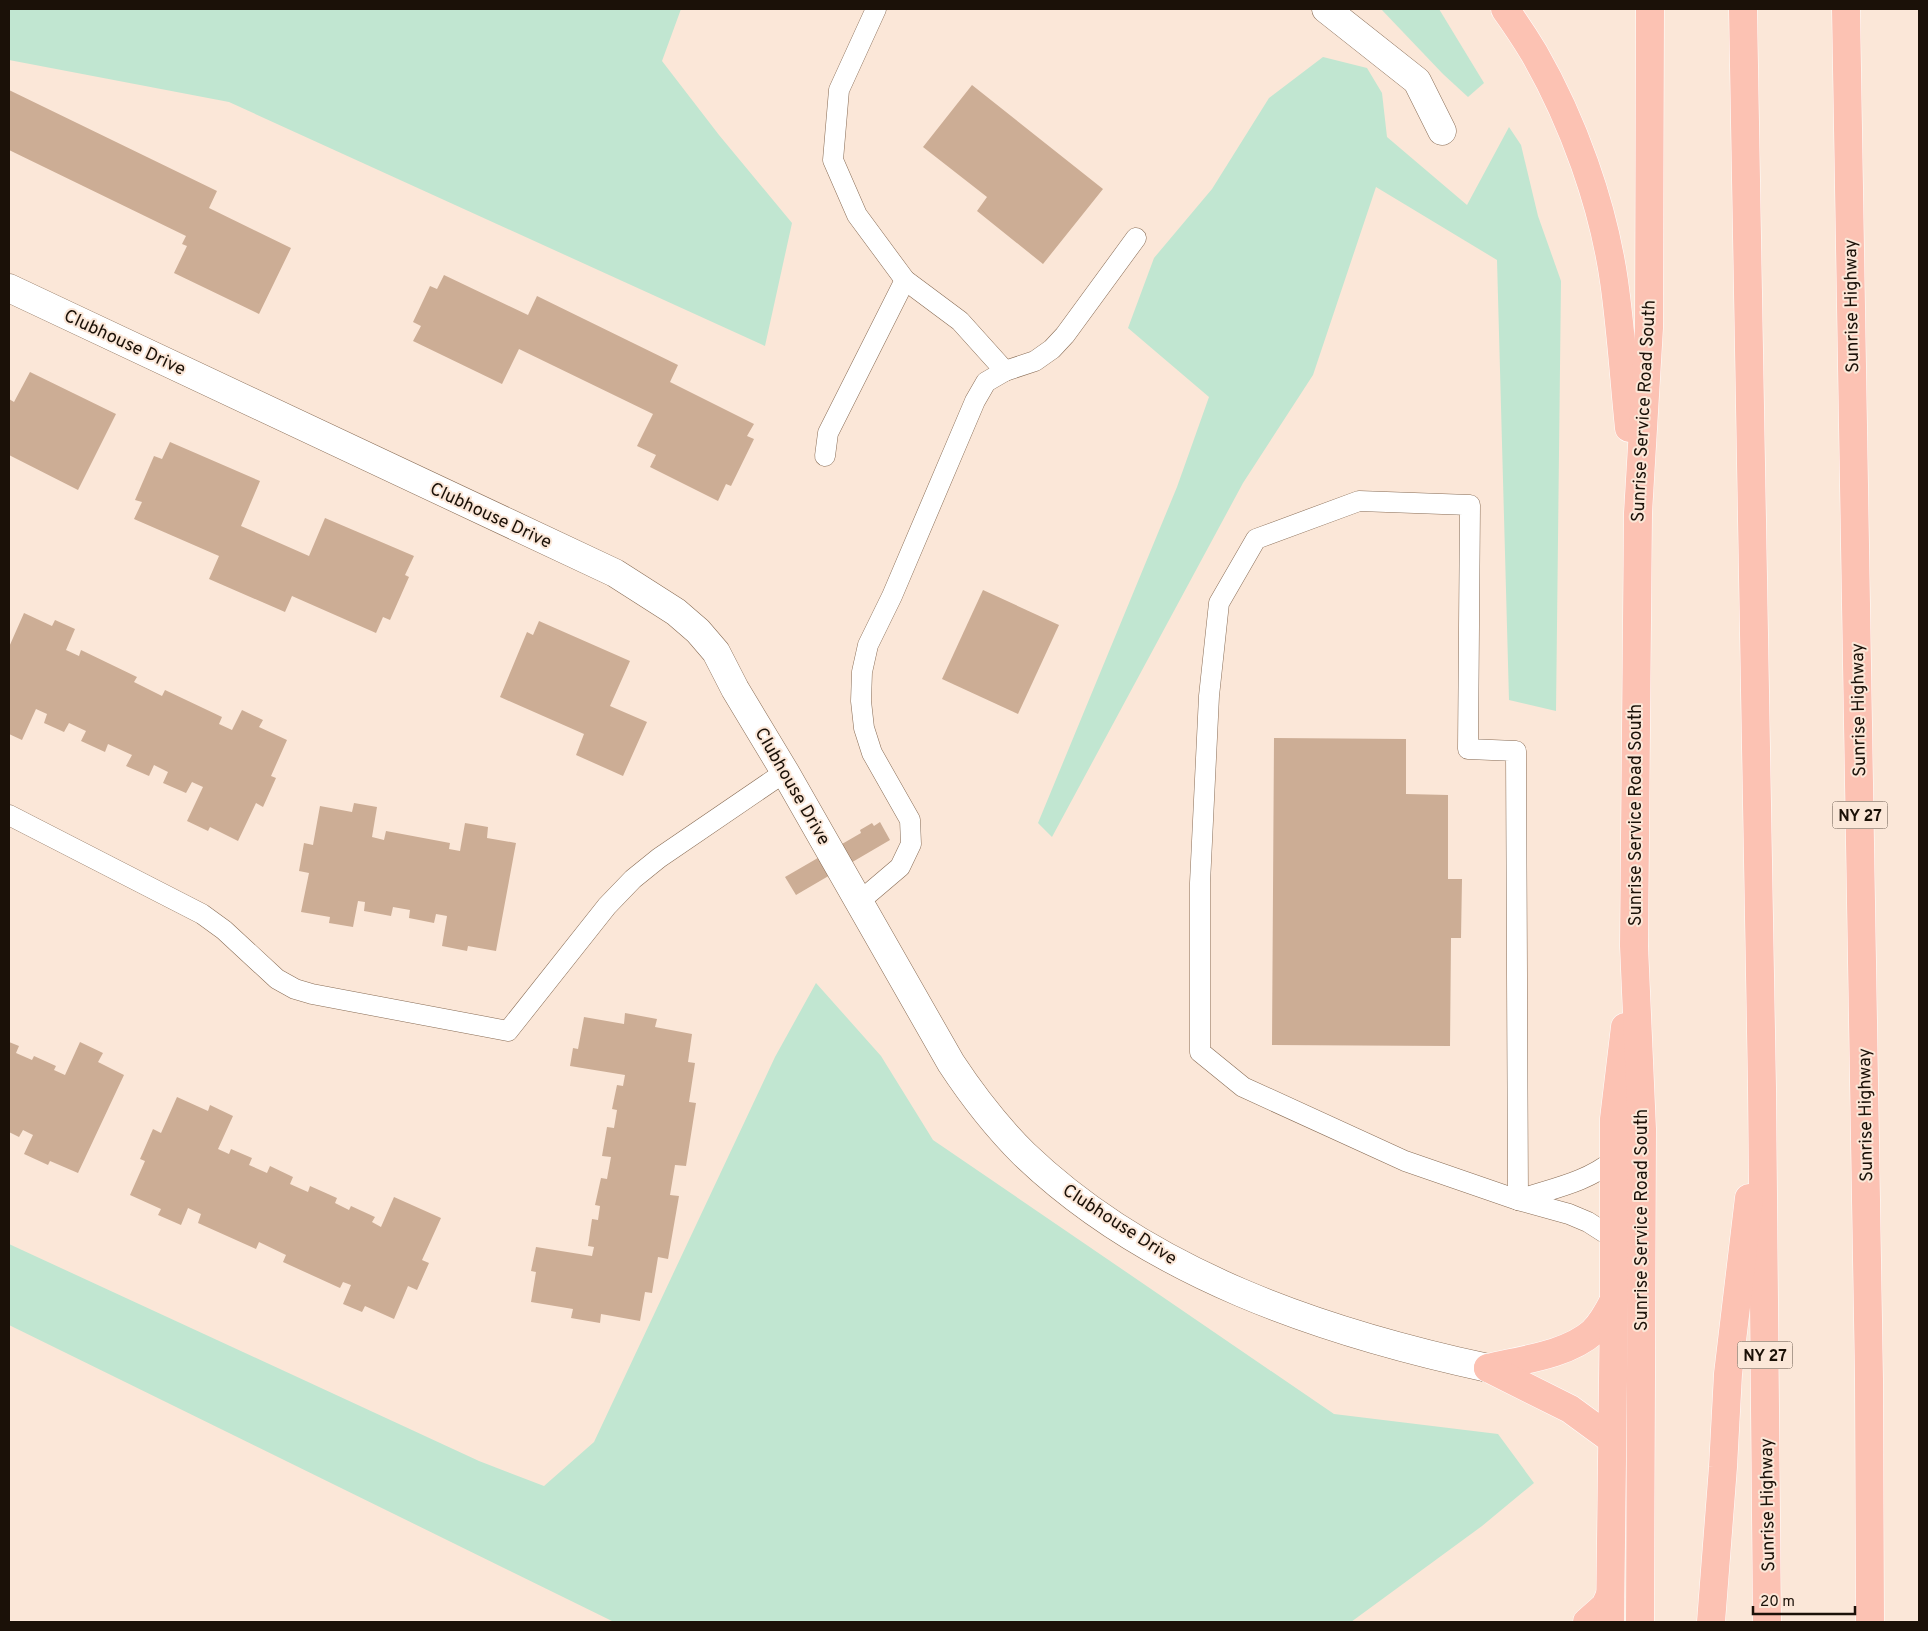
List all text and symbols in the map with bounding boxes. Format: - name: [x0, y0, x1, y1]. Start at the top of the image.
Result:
- street label: Sunrise Highway: [1840, 239, 1865, 373]
- street label: Sunrise Service Road South: [1627, 299, 1662, 523]
- street label: Clubhouse Drive: [60, 305, 189, 382]
- street label: Clubhouse Drive: [426, 478, 555, 555]
- street label: Sunrise Highway: [1847, 643, 1872, 777]
- street label: Sunrise Service Road South: [1625, 704, 1648, 926]
- street label: Clubhouse Drive: [749, 724, 835, 850]
- road number: NY 27: [1832, 802, 1888, 828]
- street label: Sunrise Highway: [1854, 1048, 1879, 1182]
- street label: Sunrise Service Road South: [1631, 1109, 1654, 1331]
- street label: Clubhouse Drive: [1058, 1180, 1181, 1271]
- road number: NY 27: [1738, 1342, 1792, 1368]
- street label: Sunrise Highway: [1756, 1438, 1781, 1572]
- scale bar: [1753, 1584, 1856, 1616]
- text: 20 m: [1760, 1593, 1795, 1612]

